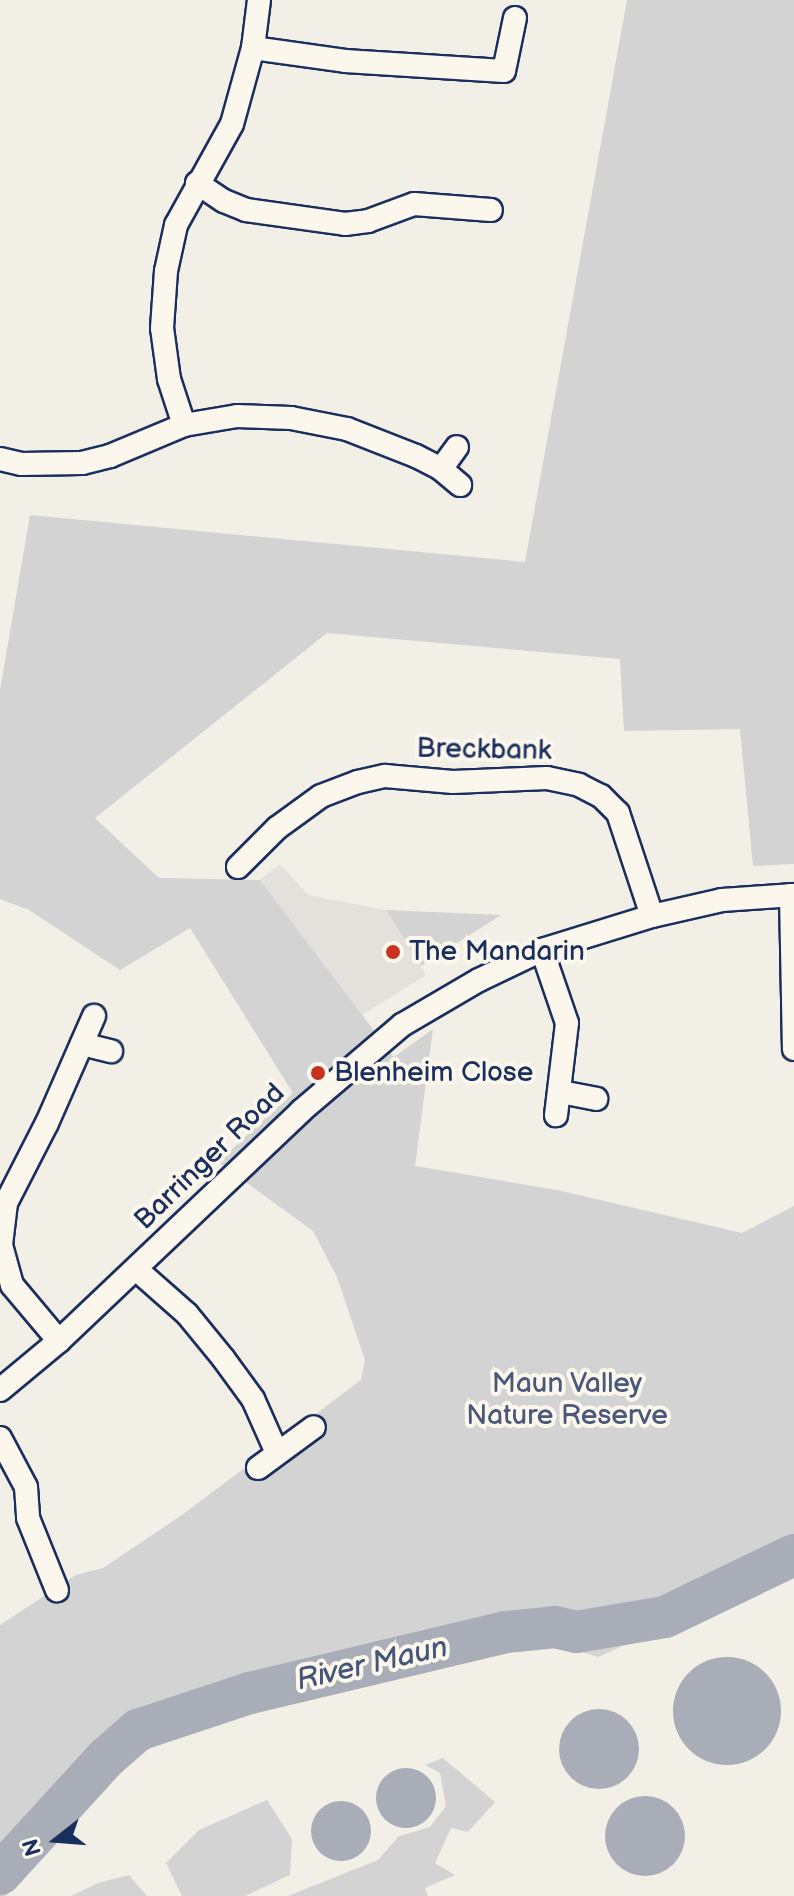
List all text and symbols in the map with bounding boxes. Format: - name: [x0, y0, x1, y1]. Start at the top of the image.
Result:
- street label: Breckbank: [416, 732, 552, 768]
- place label: The Mandarin: [409, 935, 585, 969]
- marker: The Mandarin: [384, 943, 402, 961]
- place label: Blenheim Close: [334, 1056, 533, 1090]
- marker: Blenheim Close: [309, 1064, 327, 1082]
- street label: Barringer Road: [128, 1077, 292, 1237]
- park label: Maun Valley Nature Reserve: [466, 1367, 668, 1433]
- water label: River Maun: [293, 1629, 451, 1699]
- north arrow: [16, 1800, 96, 1880]
- text: N: [17, 1835, 48, 1859]

